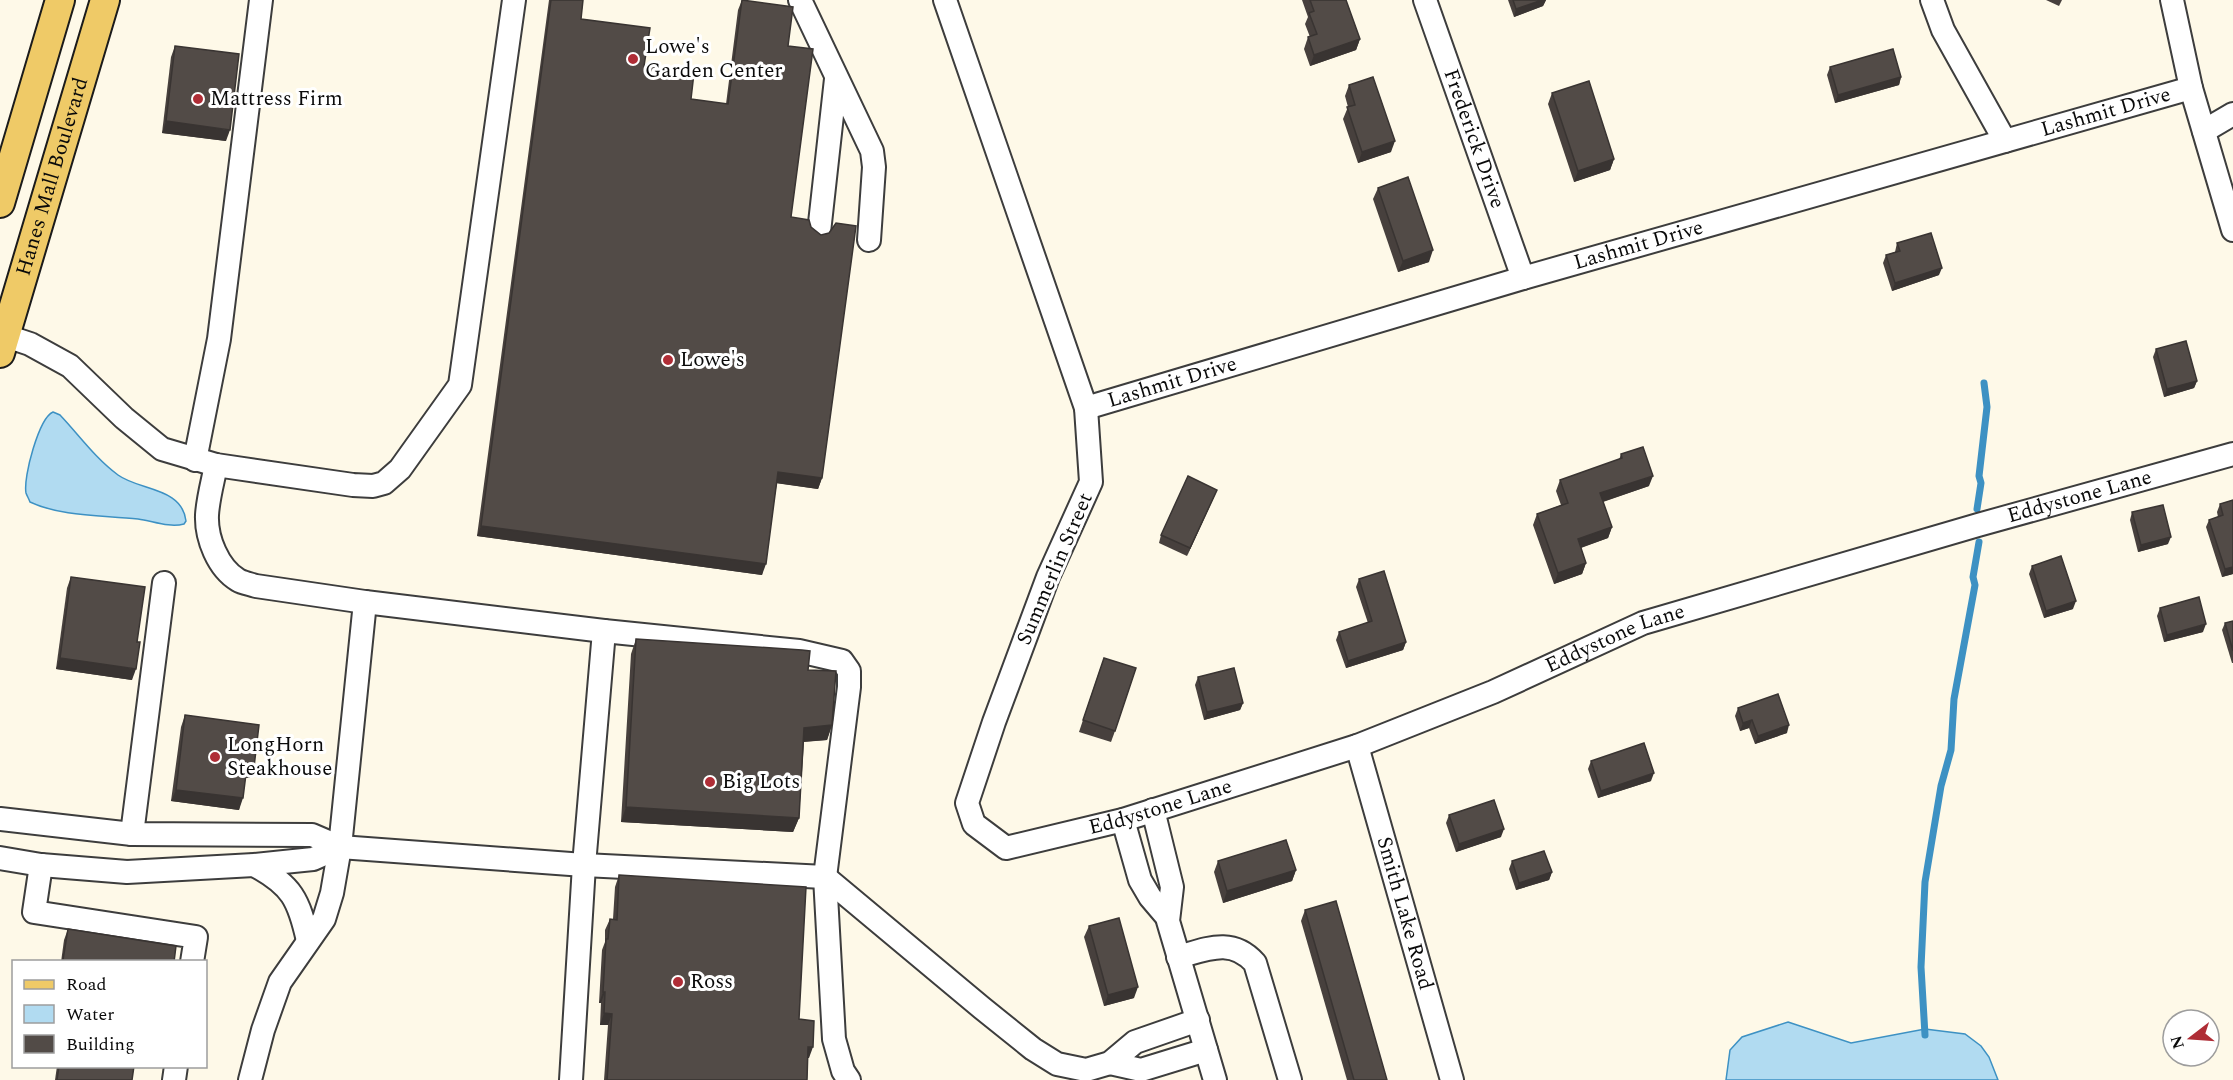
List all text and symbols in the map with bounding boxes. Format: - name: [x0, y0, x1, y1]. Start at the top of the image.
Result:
- place label: Lowe's Garden Center: [645, 31, 783, 87]
- marker: Lowe's Garden Center: [626, 52, 640, 66]
- street label: Frederick Drive: [1434, 64, 1513, 213]
- street label: Hanes Mall Boulevard: [8, 73, 97, 280]
- street label: Lashmit Drive: [2037, 79, 2175, 146]
- place label: Mattress Firm: [210, 83, 343, 115]
- marker: Mattress Firm: [191, 92, 205, 106]
- street label: Lashmit Drive: [1570, 211, 1707, 279]
- place label: Lowe's: [680, 344, 745, 376]
- street label: Lashmit Drive: [1104, 348, 1241, 417]
- marker: Lowe's: [661, 353, 675, 367]
- street label: Eddystone Lane: [2004, 461, 2155, 532]
- street label: Summerlin Street: [1008, 488, 1102, 650]
- street label: Eddystone Lane: [1540, 596, 1689, 682]
- place label: LongHorn Steakhouse: [227, 729, 332, 785]
- marker: LongHorn Steakhouse: [208, 750, 222, 764]
- place label: Big Lots: [722, 766, 800, 798]
- street label: Eddystone Lane: [1085, 770, 1236, 844]
- marker: Big Lots: [703, 775, 717, 789]
- street label: Smith Lake Road: [1368, 833, 1442, 994]
- legend: [12, 960, 207, 1068]
- place label: Ross: [690, 966, 733, 998]
- text: Road: [66, 971, 107, 998]
- marker: Ross: [671, 975, 685, 989]
- text: Water: [66, 1001, 114, 1028]
- north arrow: [2161, 1008, 2221, 1068]
- text: Building: [66, 1031, 135, 1058]
- text: N: [2164, 1032, 2191, 1052]

